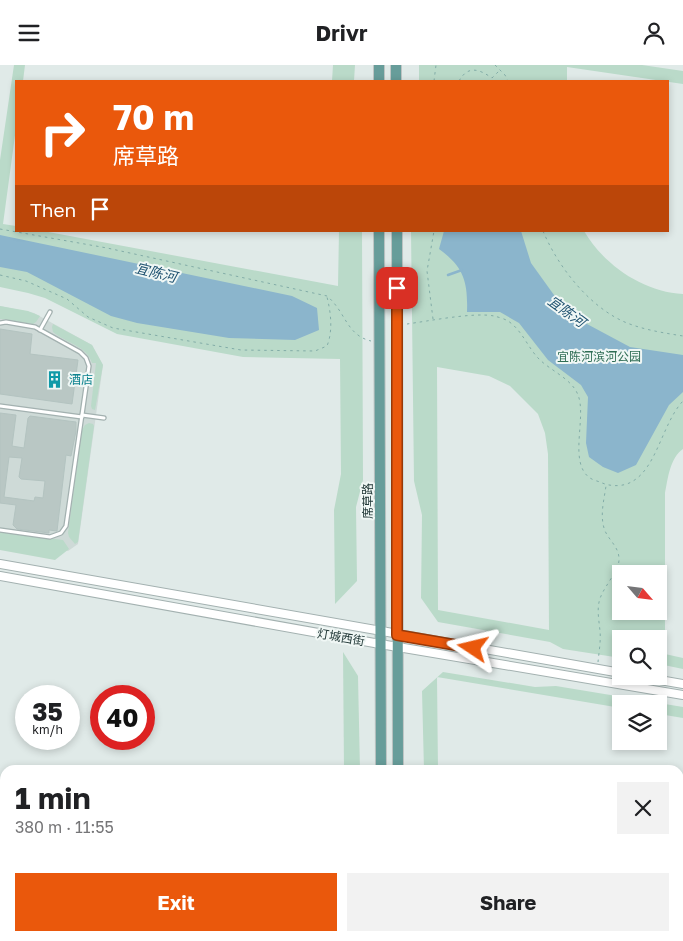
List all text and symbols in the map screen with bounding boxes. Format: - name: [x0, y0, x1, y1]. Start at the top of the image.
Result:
- icon: menu: [15, 19, 43, 47]
- text: Drivr: [315, 19, 368, 46]
- icon: person: [640, 19, 668, 47]
- text: 70 m: [113, 96, 194, 138]
- icon: right: [30, 100, 95, 165]
- text: 席草路: [113, 142, 179, 169]
- icon: arrive: [86, 195, 114, 223]
- text: Then: [30, 198, 76, 221]
- water label: 宜陈河: [134, 259, 181, 286]
- pin: [376, 267, 418, 309]
- icon: arrive: [383, 274, 411, 302]
- water label: 宜陈河: [545, 292, 591, 332]
- park label: 宜陈河滨河公园: [557, 349, 641, 364]
- building icon: 酒店: [45, 369, 65, 389]
- place label: 酒店: [69, 372, 93, 387]
- street label: 席草路: [360, 483, 375, 519]
- north arrow: [612, 565, 668, 620]
- map controls: [612, 565, 667, 750]
- position arrow: [446, 621, 498, 673]
- street label: 灯城西街: [316, 625, 366, 649]
- button: search: [612, 630, 667, 685]
- speed limit sign: 40: [90, 685, 155, 750]
- button: layers: [612, 695, 667, 750]
- text: 35: [32, 696, 63, 727]
- text: km/h: [32, 722, 63, 737]
- text: 1 min: [15, 780, 91, 816]
- button: close: [617, 782, 669, 834]
- text: 380 m · 11:55: [15, 817, 114, 837]
- button: Exit: [15, 873, 337, 931]
- button: Share: [347, 873, 669, 931]

